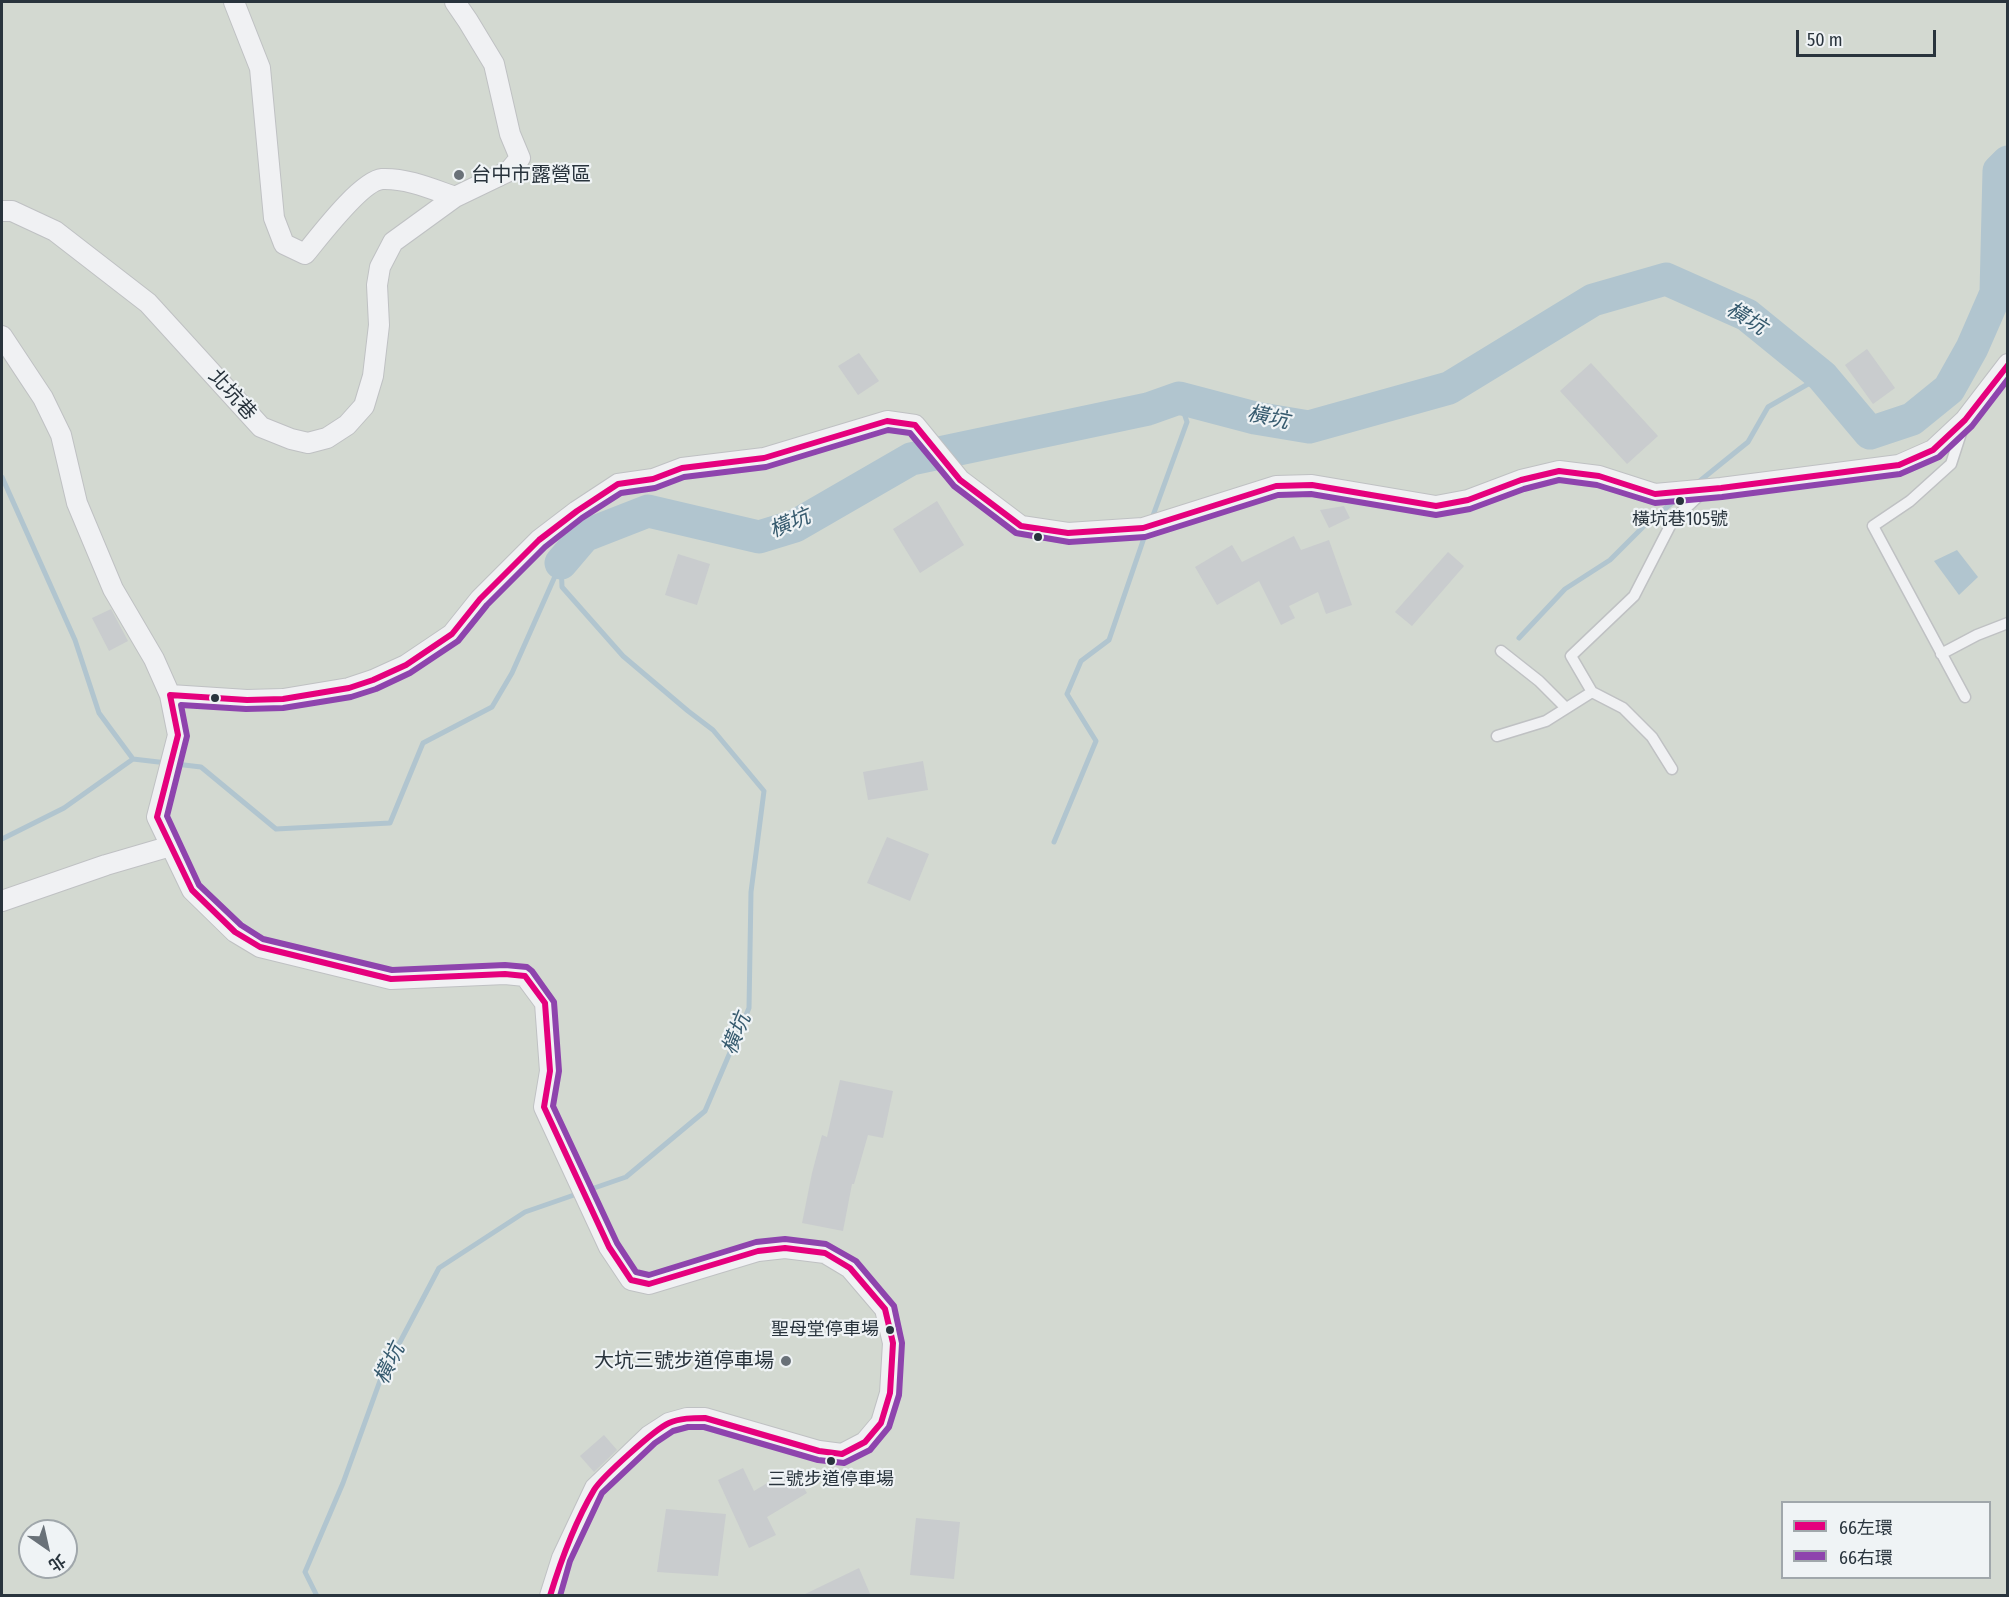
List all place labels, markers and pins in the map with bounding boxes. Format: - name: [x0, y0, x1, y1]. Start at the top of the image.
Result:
- place label: 台中市露營區: [471, 163, 591, 187]
- marker: 台中市露營區: [452, 168, 466, 182]
- marker: 橫坑巷105號: [1674, 495, 1686, 507]
- place label: 橫坑巷105號: [1632, 509, 1728, 531]
- unlabelled marker: [1032, 531, 1044, 543]
- unlabelled marker: [209, 692, 221, 704]
- place label: 聖母堂停車場: [771, 1319, 879, 1341]
- marker: 聖母堂停車場: [884, 1324, 896, 1336]
- place label: 大坑三號步道停車場: [594, 1349, 774, 1373]
- marker: 大坑三號步道停車場: [779, 1354, 793, 1368]
- marker: 三號步道停車場: [825, 1455, 837, 1467]
- place label: 三號步道停車場: [768, 1469, 894, 1491]

